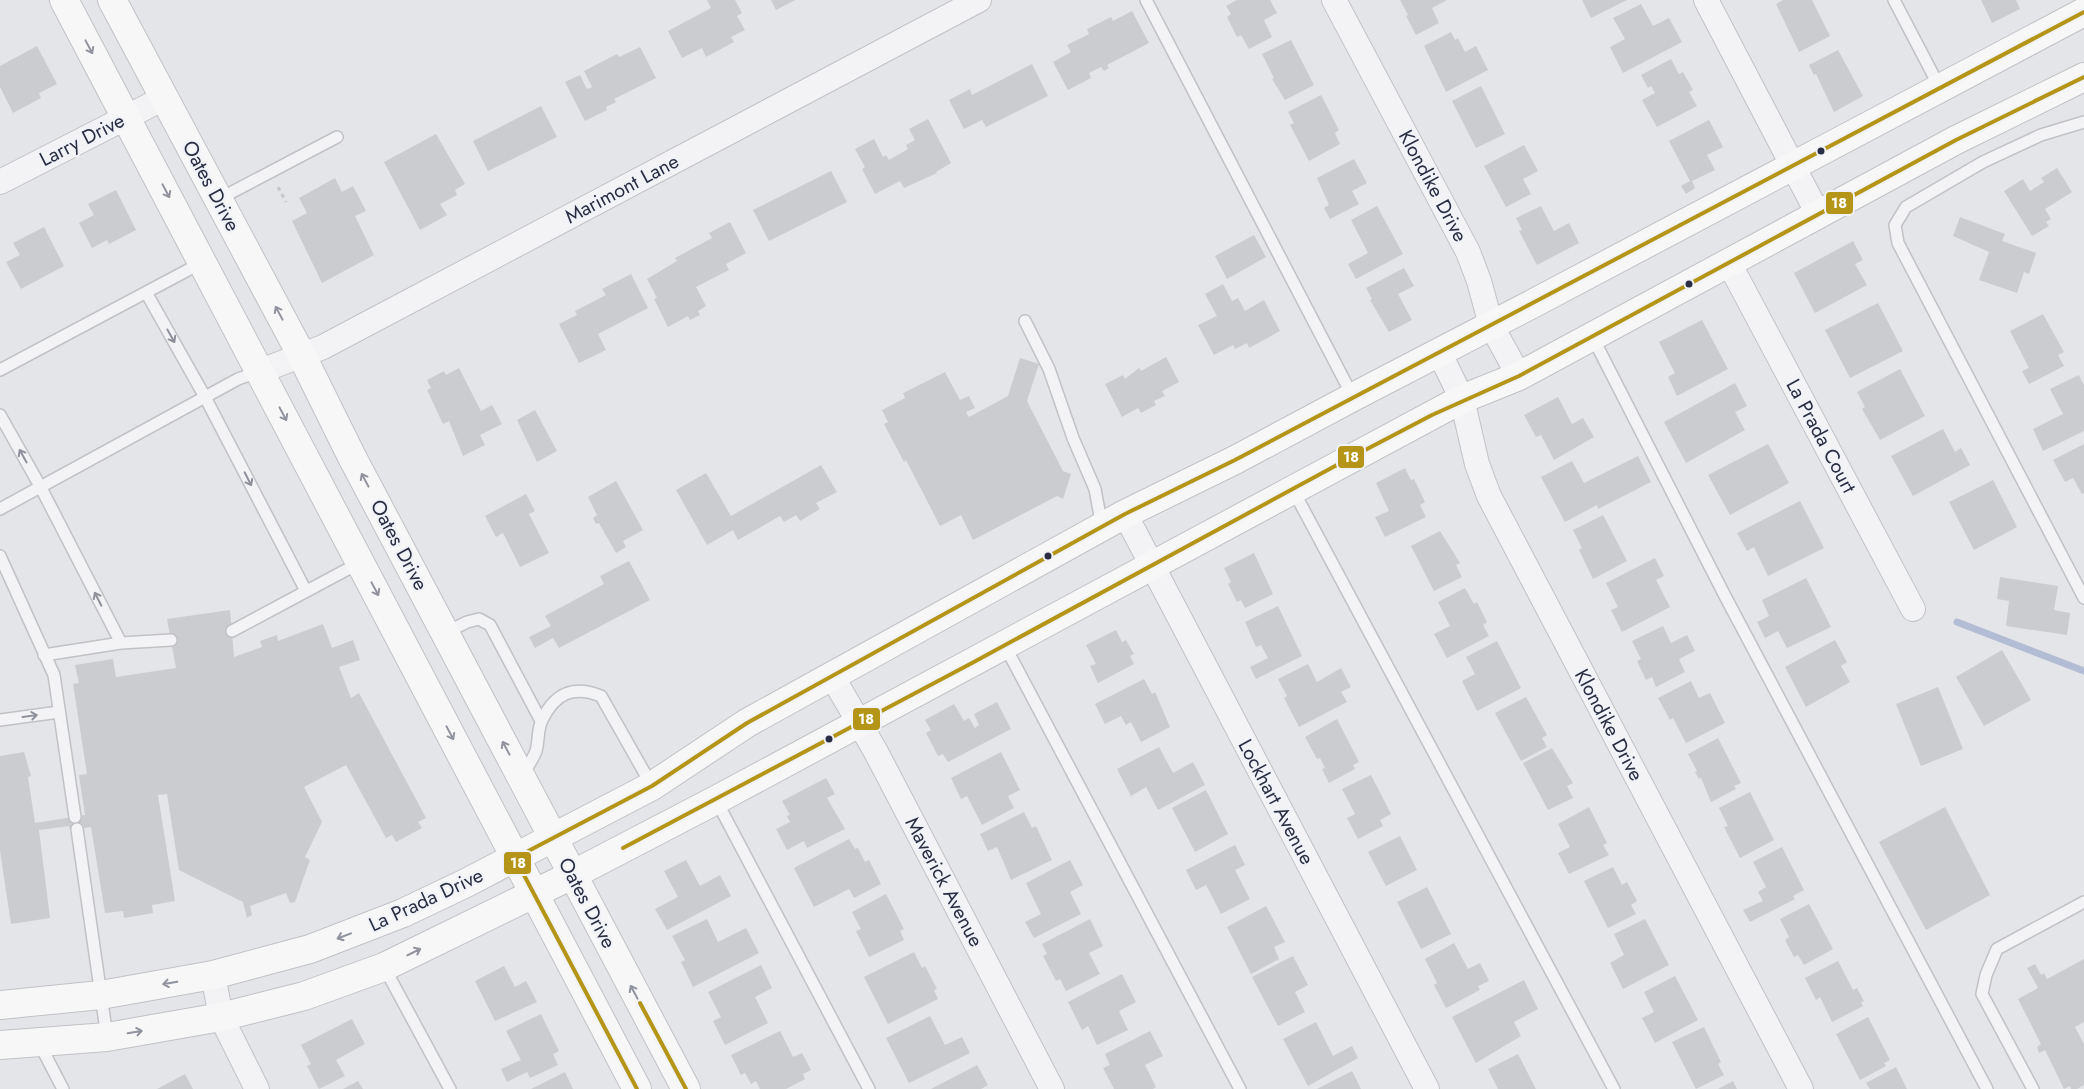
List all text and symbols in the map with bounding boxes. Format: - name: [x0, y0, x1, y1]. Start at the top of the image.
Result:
- one-way arrow: [84, 40, 94, 55]
- street label: Larry Drive: [34, 106, 130, 174]
- street label: Klondike Drive: [1391, 125, 1475, 247]
- street label: Oates Drive: [175, 135, 247, 237]
- unlabelled marker: [1816, 146, 1826, 156]
- street label: Marimont Lane: [560, 147, 684, 231]
- one-way arrow: [162, 183, 171, 198]
- line badge: 18: [1825, 191, 1854, 215]
- text: 18: [1831, 193, 1847, 213]
- unlabelled marker: [1684, 279, 1694, 289]
- one-way arrow: [274, 306, 283, 321]
- one-way arrow: [167, 328, 176, 343]
- street label: La Prada Court: [1779, 374, 1863, 498]
- one-way arrow: [279, 406, 288, 421]
- line badge: 18: [1337, 445, 1365, 469]
- text: 18: [1343, 447, 1359, 467]
- one-way arrow: [17, 449, 27, 463]
- one-way arrow: [244, 471, 253, 486]
- one-way arrow: [360, 473, 370, 488]
- street label: Oates Drive: [363, 494, 435, 596]
- unlabelled marker: [1043, 551, 1053, 561]
- one-way arrow: [371, 581, 380, 596]
- one-way arrow: [93, 592, 103, 607]
- street label: Klondike Drive: [1567, 664, 1651, 786]
- line badge: 18: [852, 707, 881, 731]
- text: 18: [858, 709, 874, 729]
- one-way arrow: [21, 711, 37, 721]
- one-way arrow: [445, 725, 455, 740]
- unlabelled marker: [824, 734, 834, 744]
- street label: Lockhart Avenue: [1231, 734, 1321, 870]
- one-way arrow: [500, 742, 510, 756]
- street label: Maverick Avenue: [898, 812, 990, 952]
- line badge: 18: [503, 851, 532, 875]
- street label: Oates Drive: [551, 852, 623, 954]
- text: 18: [510, 853, 526, 873]
- street label: La Prada Drive: [364, 861, 488, 939]
- one-way arrow: [336, 932, 352, 941]
- one-way arrow: [407, 947, 422, 957]
- one-way arrow: [163, 978, 179, 988]
- one-way arrow: [629, 985, 638, 1000]
- one-way arrow: [127, 1027, 143, 1037]

